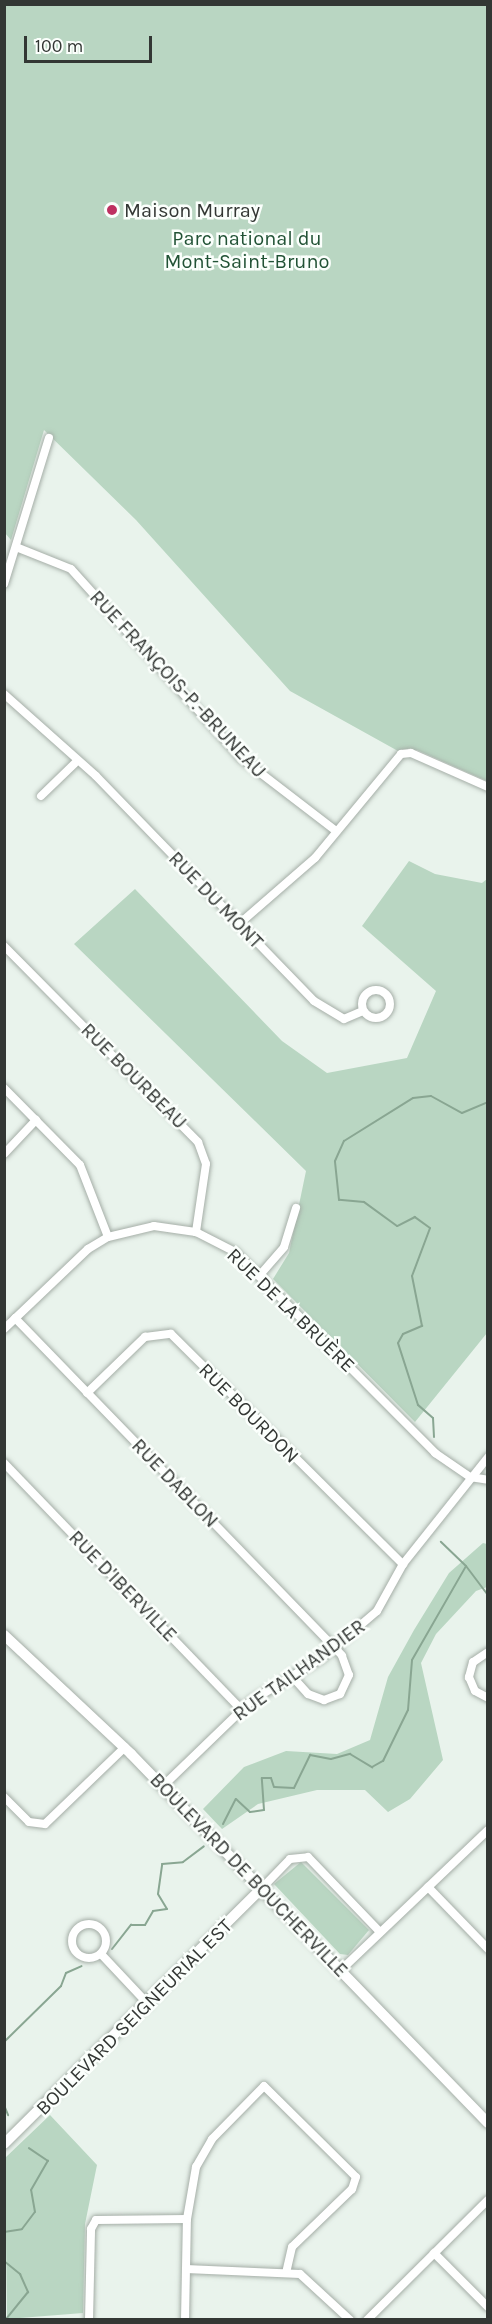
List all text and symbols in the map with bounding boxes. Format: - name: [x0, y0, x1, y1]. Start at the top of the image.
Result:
- scale bar: [27, 24, 154, 62]
- text: 100 m: [35, 35, 83, 57]
- place label: Maison Murray: [124, 198, 260, 222]
- marker: Maison Murray: [105, 203, 119, 217]
- park label: Parc national du Mont-Saint-Bruno: [165, 226, 329, 273]
- street label: RUE FRANÇOIS-P.-BRUNEAU: [85, 585, 271, 783]
- street label: RUE DU MONT: [164, 846, 268, 954]
- street label: RUE BOURBEAU: [76, 1018, 192, 1134]
- street label: RUE DE LA BRUÈRE: [222, 1243, 360, 1377]
- street label: RUE BOURDON: [194, 1358, 304, 1468]
- street label: RUE DABLON: [127, 1434, 223, 1532]
- street label: RUE D'IBERVILLE: [64, 1525, 182, 1647]
- street label: RUE TAILHANDIER: [228, 1614, 370, 1726]
- street label: BOULEVARD DE BOUCHERVILLE: [145, 1768, 353, 1982]
- street label: BOULEVARD SEIGNEURIAL EST: [31, 1914, 237, 2120]

